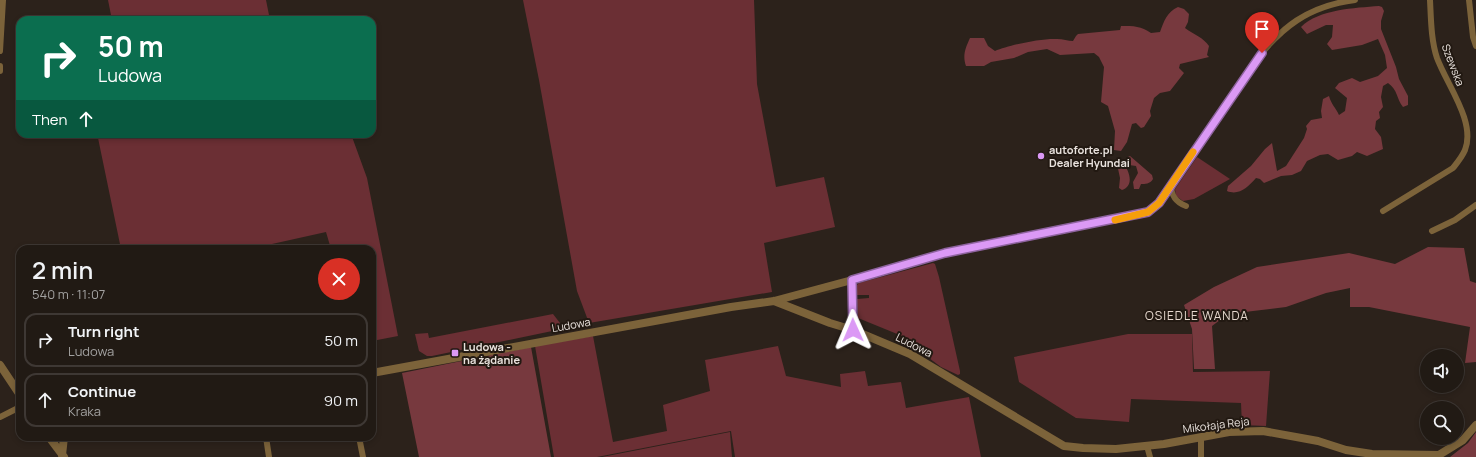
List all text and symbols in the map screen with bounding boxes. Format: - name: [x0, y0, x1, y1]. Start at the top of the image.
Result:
- pin: [1245, 12, 1279, 53]
- icon: arrive: [1251, 18, 1273, 40]
- text: 50 m: [98, 27, 164, 65]
- icon: right: [32, 32, 84, 84]
- street label: Szewska: [1439, 42, 1468, 88]
- text: Ludowa: [98, 63, 162, 87]
- icon: ahead: [75, 108, 97, 130]
- text: Then: [32, 109, 67, 130]
- place label: autoforte.pl Dealer Hyundai: [1049, 142, 1130, 170]
- marker: autoforte.pl Dealer Hyundai: [1036, 151, 1046, 161]
- text: 2 min: [32, 253, 93, 286]
- button: close: [318, 258, 360, 300]
- text: 540 m · 11:07: [32, 285, 105, 303]
- district label: OSIEDLE WANDA: [1145, 307, 1249, 324]
- position arrow: [832, 309, 874, 351]
- street label: Ludowa: [550, 314, 592, 335]
- text: Turn right: [68, 321, 139, 342]
- icon: right: [34, 329, 56, 351]
- street label: Ludowa: [893, 329, 935, 360]
- text: 50 m: [324, 330, 358, 351]
- place label: Ludowa - na żądanie: [463, 339, 520, 367]
- text: Ludowa: [68, 342, 114, 360]
- marker: Ludowa - na żądanie: [450, 348, 460, 358]
- map controls: [1420, 349, 1464, 445]
- button: sound: [1420, 349, 1464, 393]
- text: Continue: [68, 381, 136, 402]
- icon: ahead: [34, 389, 56, 411]
- text: 90 m: [324, 390, 358, 411]
- button: search: [1420, 401, 1464, 445]
- text: Kraka: [68, 402, 101, 420]
- street label: Mikołaja Reja: [1182, 413, 1250, 436]

